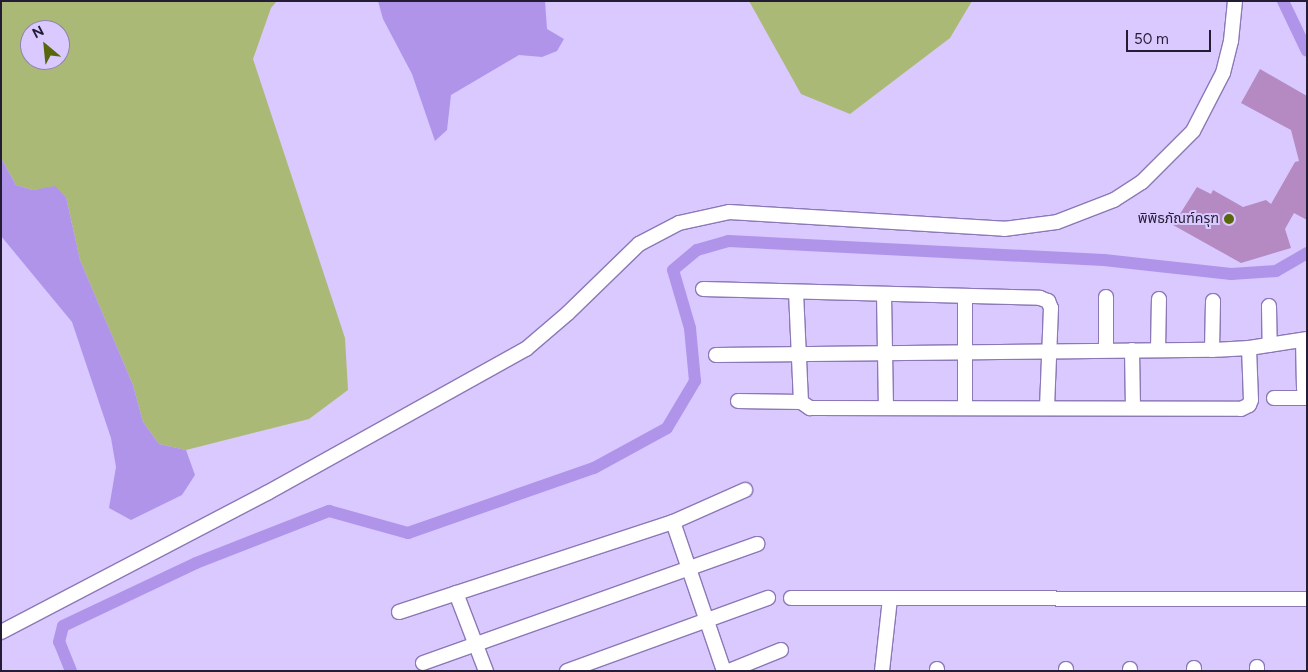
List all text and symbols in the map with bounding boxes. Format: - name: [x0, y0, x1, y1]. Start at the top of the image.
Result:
- north arrow: [20, 20, 70, 70]
- scale bar: [1128, 20, 1213, 52]
- text: N: [29, 22, 47, 42]
- text: 50 m: [1134, 30, 1169, 48]
- place label: พิพิธภัณฑ์ครุฑ: [1138, 211, 1219, 227]
- marker: พิพิธภัณฑ์ครุฑ: [1223, 213, 1235, 225]

